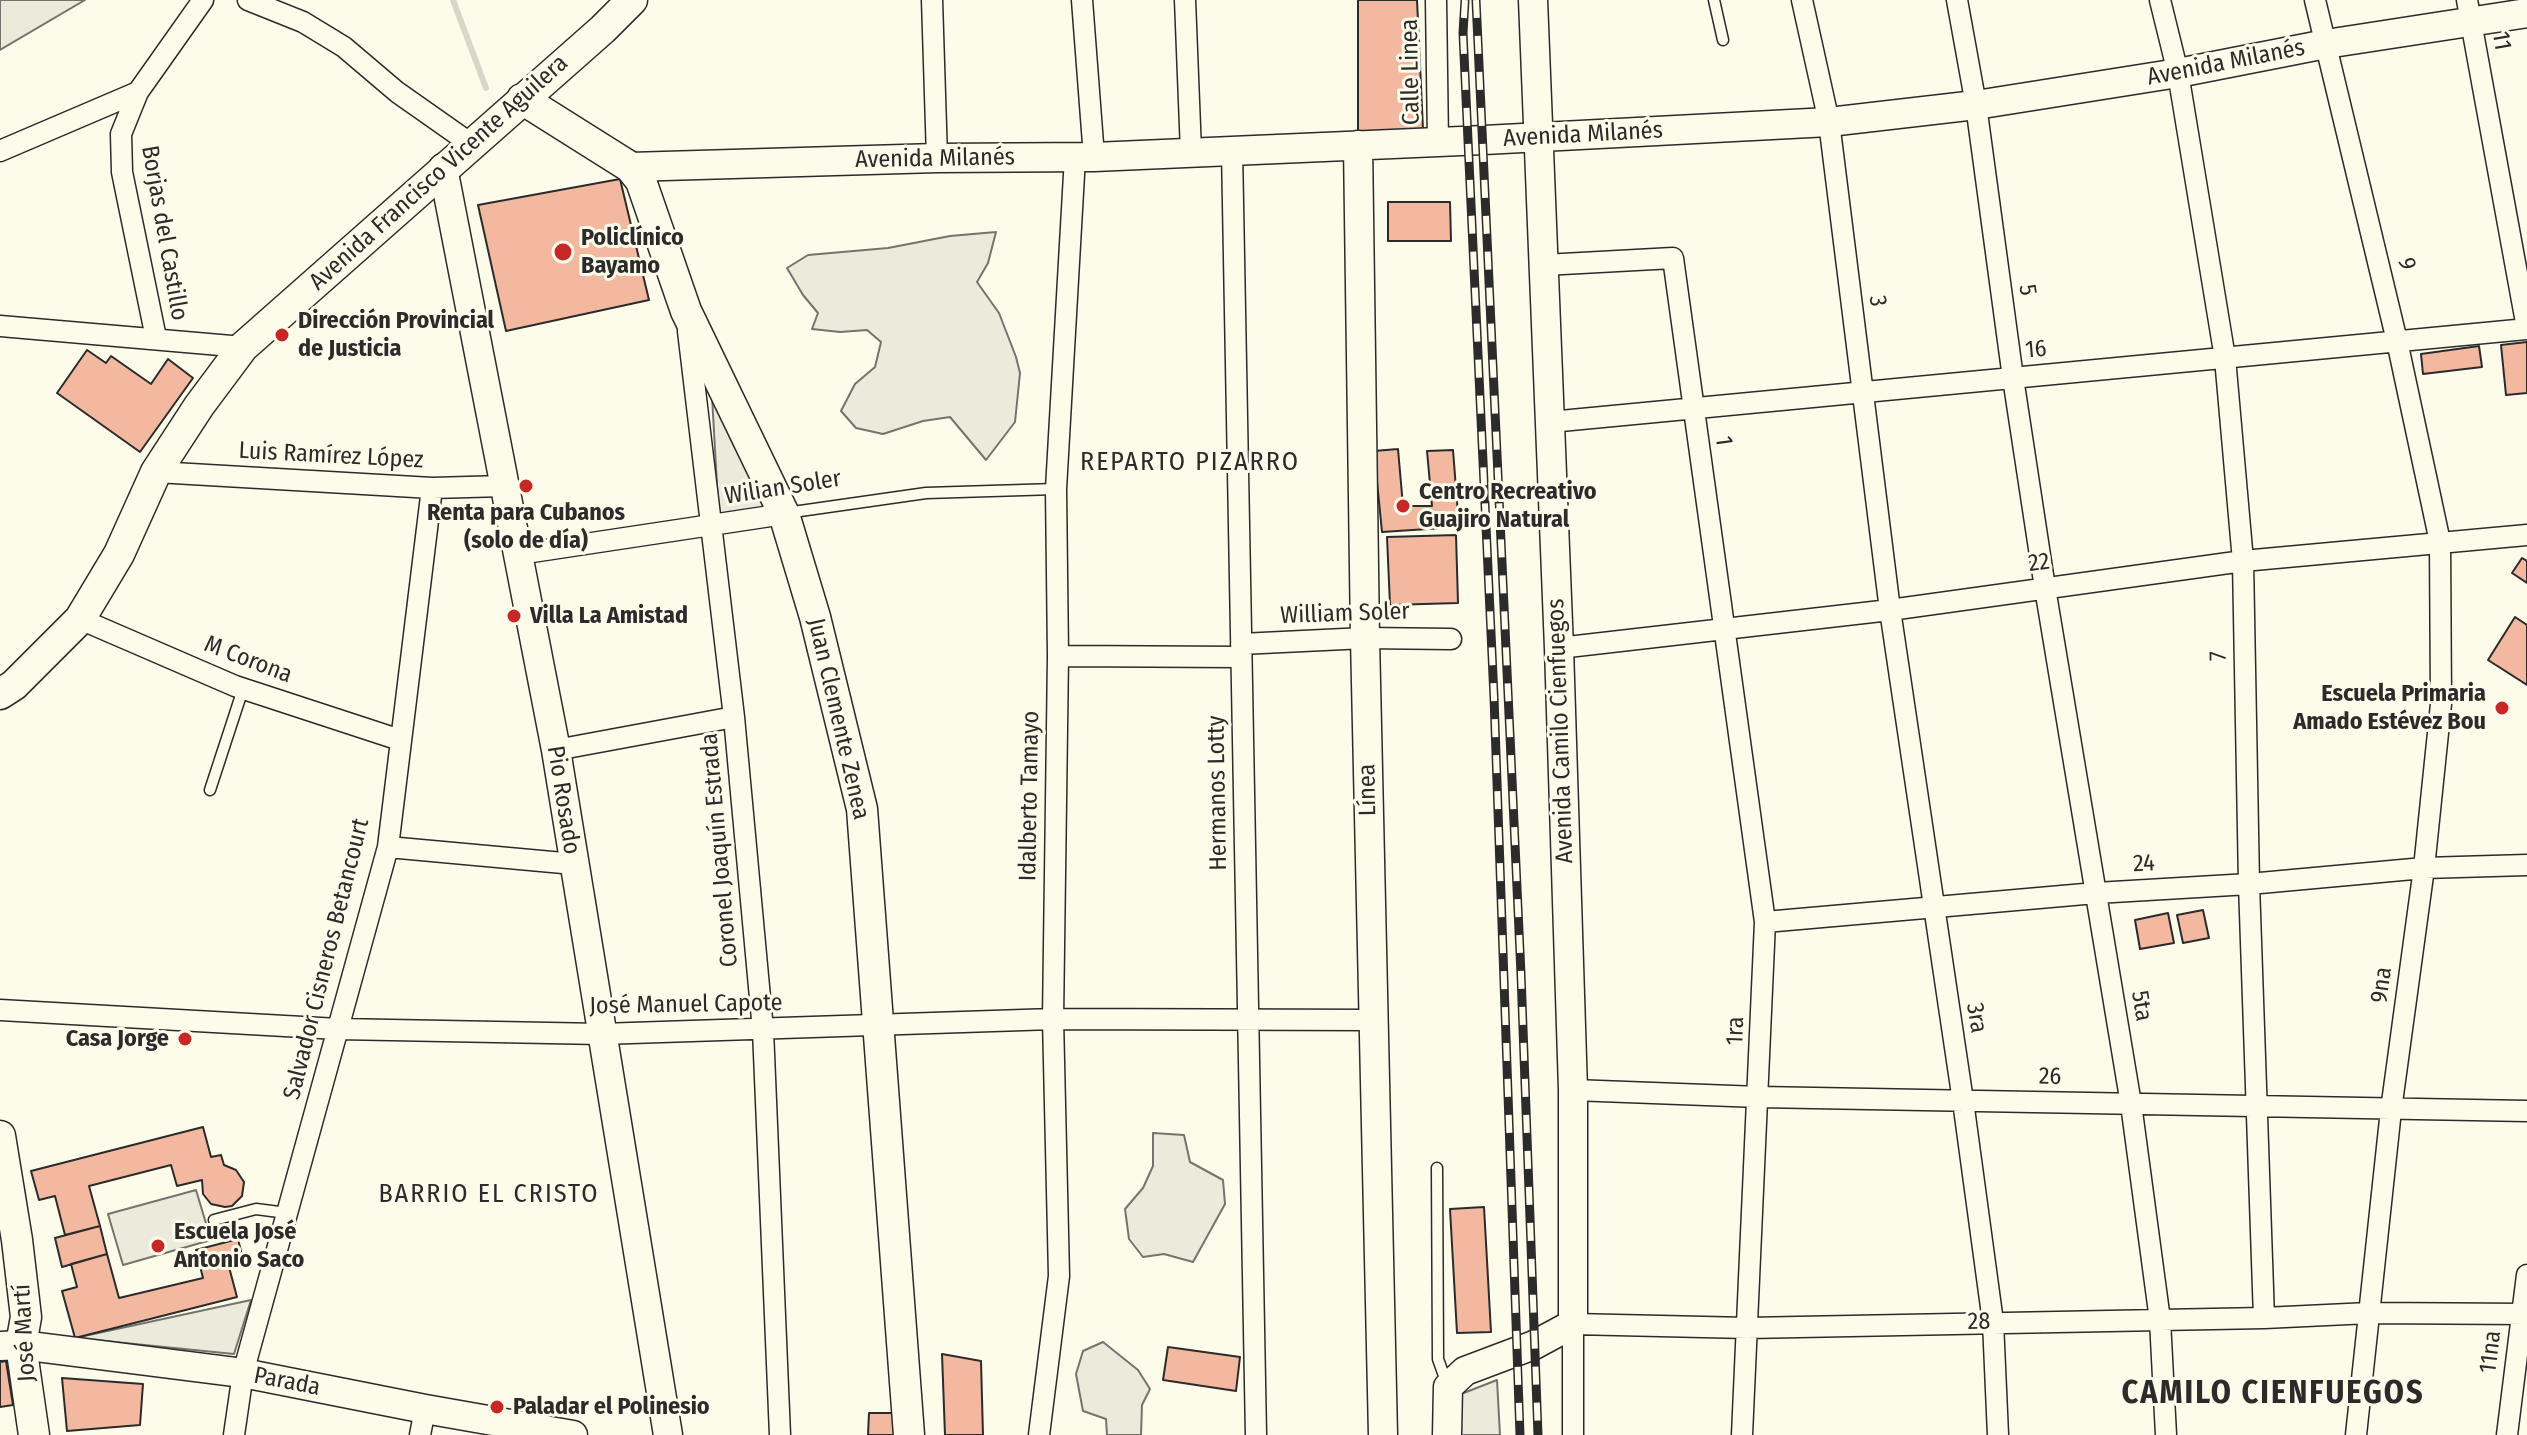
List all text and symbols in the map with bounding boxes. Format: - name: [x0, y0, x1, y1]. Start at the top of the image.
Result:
- street label: Calle Linea: [1396, 19, 1426, 125]
- street label: 11: [2485, 29, 2517, 53]
- street label: Avenida Milanés: [2145, 34, 2307, 92]
- street label: Avenida Francisco Vicente Aguilera: [304, 49, 574, 297]
- street label: Avenida Milanés: [1502, 116, 1664, 154]
- street label: Borjas del Castillo: [134, 143, 194, 323]
- street label: Avenida Milanés: [855, 143, 1015, 175]
- place label: Policlínico Bayamo: [581, 224, 684, 280]
- marker: Policlínico Bayamo: [552, 241, 574, 263]
- street label: 9: [2391, 255, 2421, 273]
- street label: 5: [2012, 283, 2042, 297]
- street label: 3: [1862, 294, 1892, 308]
- place label: Dirección Provincial de Justicia: [298, 307, 494, 363]
- marker: Dirección Provincial de Justicia: [273, 326, 291, 344]
- street label: 16: [2024, 335, 2048, 365]
- street label: 1: [1708, 434, 1738, 448]
- street label: Luis Ramírez López: [238, 437, 424, 475]
- district label: REPARTO PIZARRO: [1080, 447, 1300, 479]
- street label: Wilian Soler: [723, 465, 843, 511]
- marker: Renta para Cubanos (solo de día): [517, 477, 535, 495]
- place label: Centro Recreativo Guajiro Natural: [1419, 478, 1597, 534]
- marker: Centro Recreativo Guajiro Natural: [1394, 497, 1412, 515]
- place label: Renta para Cubanos (solo de día): [427, 499, 625, 555]
- street label: 22: [2027, 547, 2051, 579]
- street label: William Soler: [1280, 597, 1410, 631]
- street label: Avenida Camilo Cienfuegos: [1542, 598, 1580, 864]
- place label: Villa La Amistad: [530, 602, 688, 630]
- marker: Villa La Amistad: [505, 607, 523, 625]
- street label: Juan Clemente Zenea: [801, 615, 875, 823]
- street label: M Corona: [200, 630, 296, 690]
- street label: 7: [2205, 651, 2233, 661]
- place label: Escuela Primaria Amado Estévez Bou: [2293, 680, 2486, 736]
- marker: Escuela Primaria Amado Estévez Bou: [2493, 699, 2511, 717]
- street label: Idalberto Tamayo: [1014, 711, 1046, 881]
- street label: Hermanos Lotty: [1202, 715, 1234, 871]
- street label: Coronel Joaquín Estrada: [695, 732, 745, 968]
- street label: Pio Rosado: [540, 744, 586, 856]
- street label: Línea: [1353, 764, 1383, 816]
- street label: Salvador Cisneros Betancourt: [278, 815, 376, 1103]
- street label: 24: [2132, 849, 2156, 879]
- street label: 9na: [2365, 965, 2399, 1005]
- street label: José Manuel Capote: [589, 989, 783, 1021]
- street label: 5ta: [2124, 989, 2158, 1023]
- street label: 3ra: [1959, 1001, 1993, 1035]
- street label: 1ra: [1721, 1016, 1751, 1046]
- place label: Casa Jorge: [66, 1025, 169, 1053]
- marker: Casa Jorge: [176, 1030, 194, 1048]
- street label: 26: [2039, 1062, 2061, 1092]
- district label: BARRIO EL CRISTO: [378, 1179, 600, 1211]
- place label: Escuela José Antonio Saco: [174, 1218, 304, 1274]
- marker: Escuela José Antonio Saco: [149, 1237, 167, 1255]
- street label: José Martí: [8, 1283, 42, 1383]
- street label: 28: [1967, 1307, 1991, 1337]
- street label: 11na: [2474, 1329, 2508, 1375]
- street label: Parada: [251, 1361, 323, 1403]
- district label: CAMILO CIENFUEGOS: [2121, 1375, 2425, 1413]
- place label: Paladar el Polinesio: [513, 1393, 710, 1421]
- marker: Paladar el Polinesio: [488, 1398, 506, 1416]

